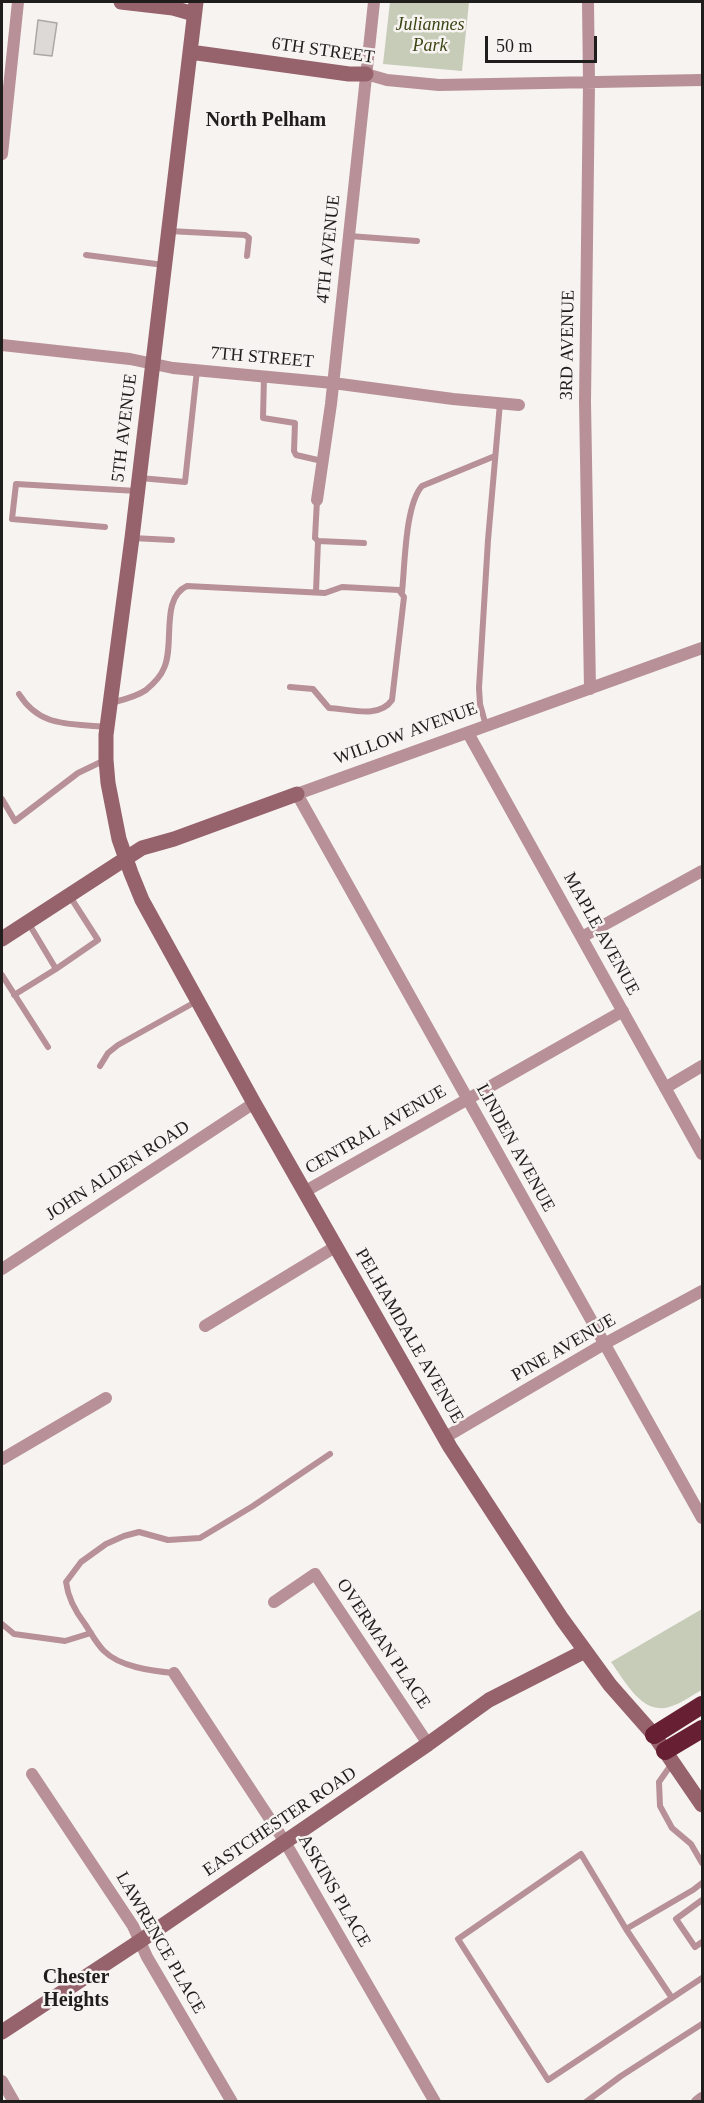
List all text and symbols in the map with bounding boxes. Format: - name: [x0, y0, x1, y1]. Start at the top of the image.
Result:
- park label: Juliannes Park: [396, 14, 464, 57]
- scale bar: [488, 24, 600, 62]
- street label: 6TH STREET: [270, 33, 376, 69]
- text: 50 m: [496, 36, 533, 56]
- district label: North Pelham: [206, 109, 326, 133]
- street label: 4TH AVENUE: [313, 194, 345, 304]
- street label: 3RD AVENUE: [556, 290, 580, 400]
- street label: 7TH STREET: [210, 343, 314, 373]
- street label: 5TH AVENUE: [108, 373, 142, 483]
- street label: WILLOW AVENUE: [331, 698, 481, 770]
- street label: MAPLE AVENUE: [558, 869, 644, 999]
- street label: LINDEN AVENUE: [471, 1080, 559, 1216]
- street label: CENTRAL AVENUE: [302, 1081, 450, 1179]
- street label: JOHN ALDEN ROAD: [42, 1116, 194, 1226]
- street label: PELHAMDALE AVENUE: [350, 1245, 468, 1427]
- street label: PINE AVENUE: [508, 1310, 620, 1386]
- street label: OVERMAN PLACE: [331, 1575, 435, 1713]
- street label: EASTCHESTER ROAD: [199, 1763, 361, 1881]
- street label: ASKINS PLACE: [293, 1831, 375, 1951]
- street label: LAWRENCE PLACE: [111, 1868, 209, 2018]
- district label: Chester Heights: [43, 1966, 109, 2013]

